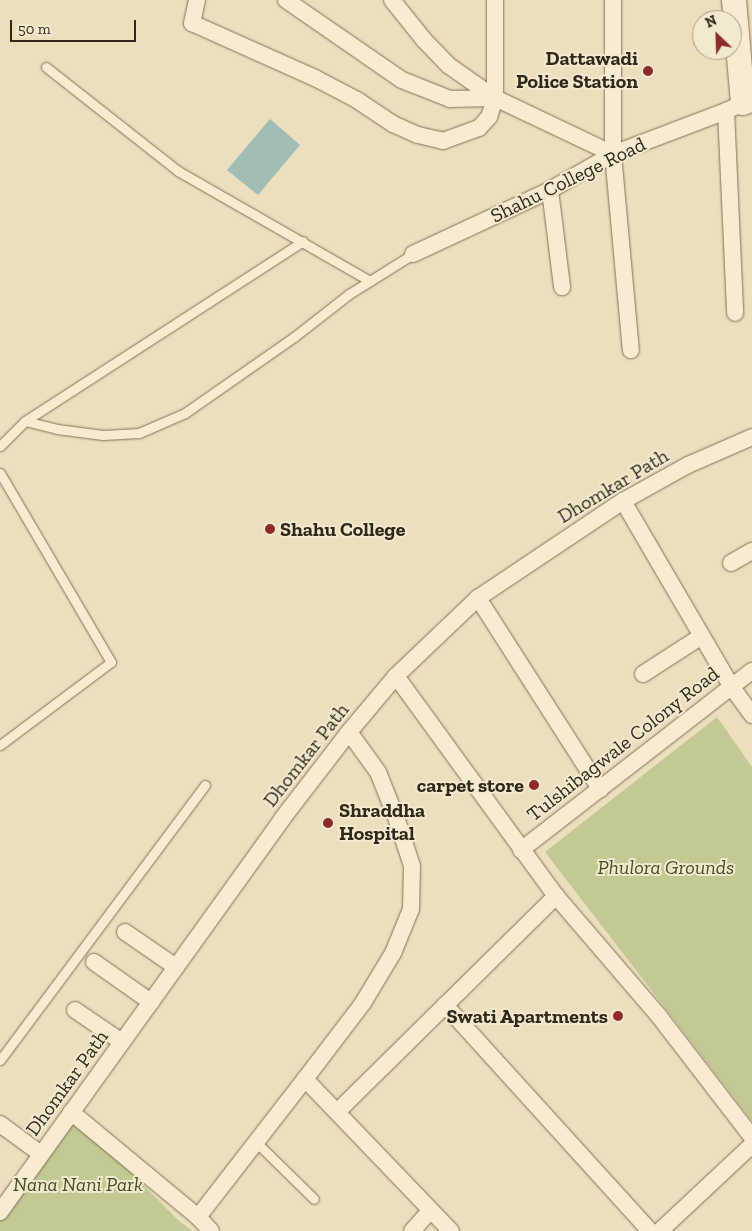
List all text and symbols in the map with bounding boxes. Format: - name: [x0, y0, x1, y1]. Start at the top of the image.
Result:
- scale bar: [12, 10, 139, 42]
- north arrow: [692, 10, 742, 60]
- text: N: [703, 12, 719, 32]
- text: 50 m: [18, 20, 51, 38]
- place label: Dattawadi Police Station: [516, 47, 638, 94]
- marker: Dattawadi Police Station: [642, 65, 654, 77]
- street label: Shahu College Road: [487, 132, 649, 228]
- street label: Dhomkar Path: [553, 443, 673, 529]
- place label: Shahu College: [280, 517, 405, 541]
- marker: Shahu College: [264, 523, 276, 535]
- street label: Tulshibagwale Colony Road: [522, 661, 724, 827]
- street label: Dhomkar Path: [258, 698, 354, 812]
- place label: carpet store: [417, 773, 524, 797]
- marker: carpet store: [528, 779, 540, 791]
- place label: Shraddha Hospital: [339, 799, 425, 846]
- marker: Shraddha Hospital: [321, 816, 335, 830]
- park label: Phulora Grounds: [598, 855, 734, 879]
- place label: Swati Apartments: [446, 1004, 608, 1028]
- marker: Swati Apartments: [612, 1010, 624, 1022]
- street label: Dhomkar Path: [20, 1025, 114, 1141]
- park label: Nana Nani Park: [13, 1172, 143, 1196]

